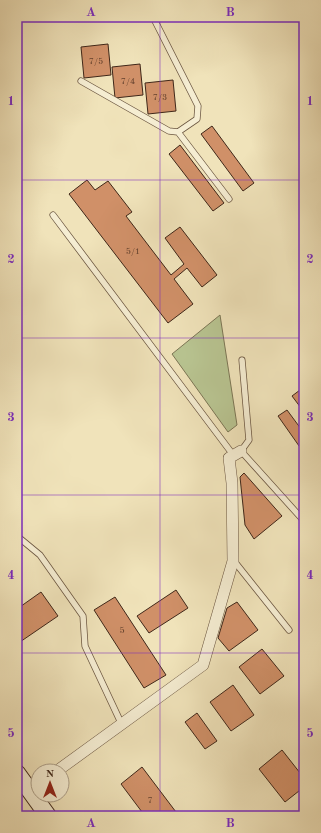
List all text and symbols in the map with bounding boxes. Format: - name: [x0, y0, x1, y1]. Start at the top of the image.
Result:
- text: A: [86, 6, 96, 19]
- text: B: [225, 6, 235, 19]
- house number: 7/5: [89, 57, 103, 66]
- house number: 7/4: [121, 77, 135, 86]
- house number: 7/3: [153, 93, 167, 102]
- text: 1: [7, 95, 15, 108]
- text: 1: [306, 95, 314, 108]
- house number: 5/1: [126, 247, 140, 256]
- text: 2: [7, 253, 15, 266]
- text: 2: [306, 253, 314, 266]
- text: 3: [7, 411, 15, 424]
- text: 3: [306, 411, 314, 424]
- text: 4: [7, 569, 15, 582]
- text: 4: [306, 569, 314, 582]
- house number: 5: [119, 626, 125, 635]
- text: 5: [7, 727, 15, 740]
- text: 5: [306, 727, 314, 740]
- north arrow: [30, 763, 70, 803]
- text: N: [46, 769, 55, 780]
- house number: 7: [147, 796, 153, 805]
- text: A: [86, 817, 96, 830]
- text: B: [225, 817, 235, 830]

